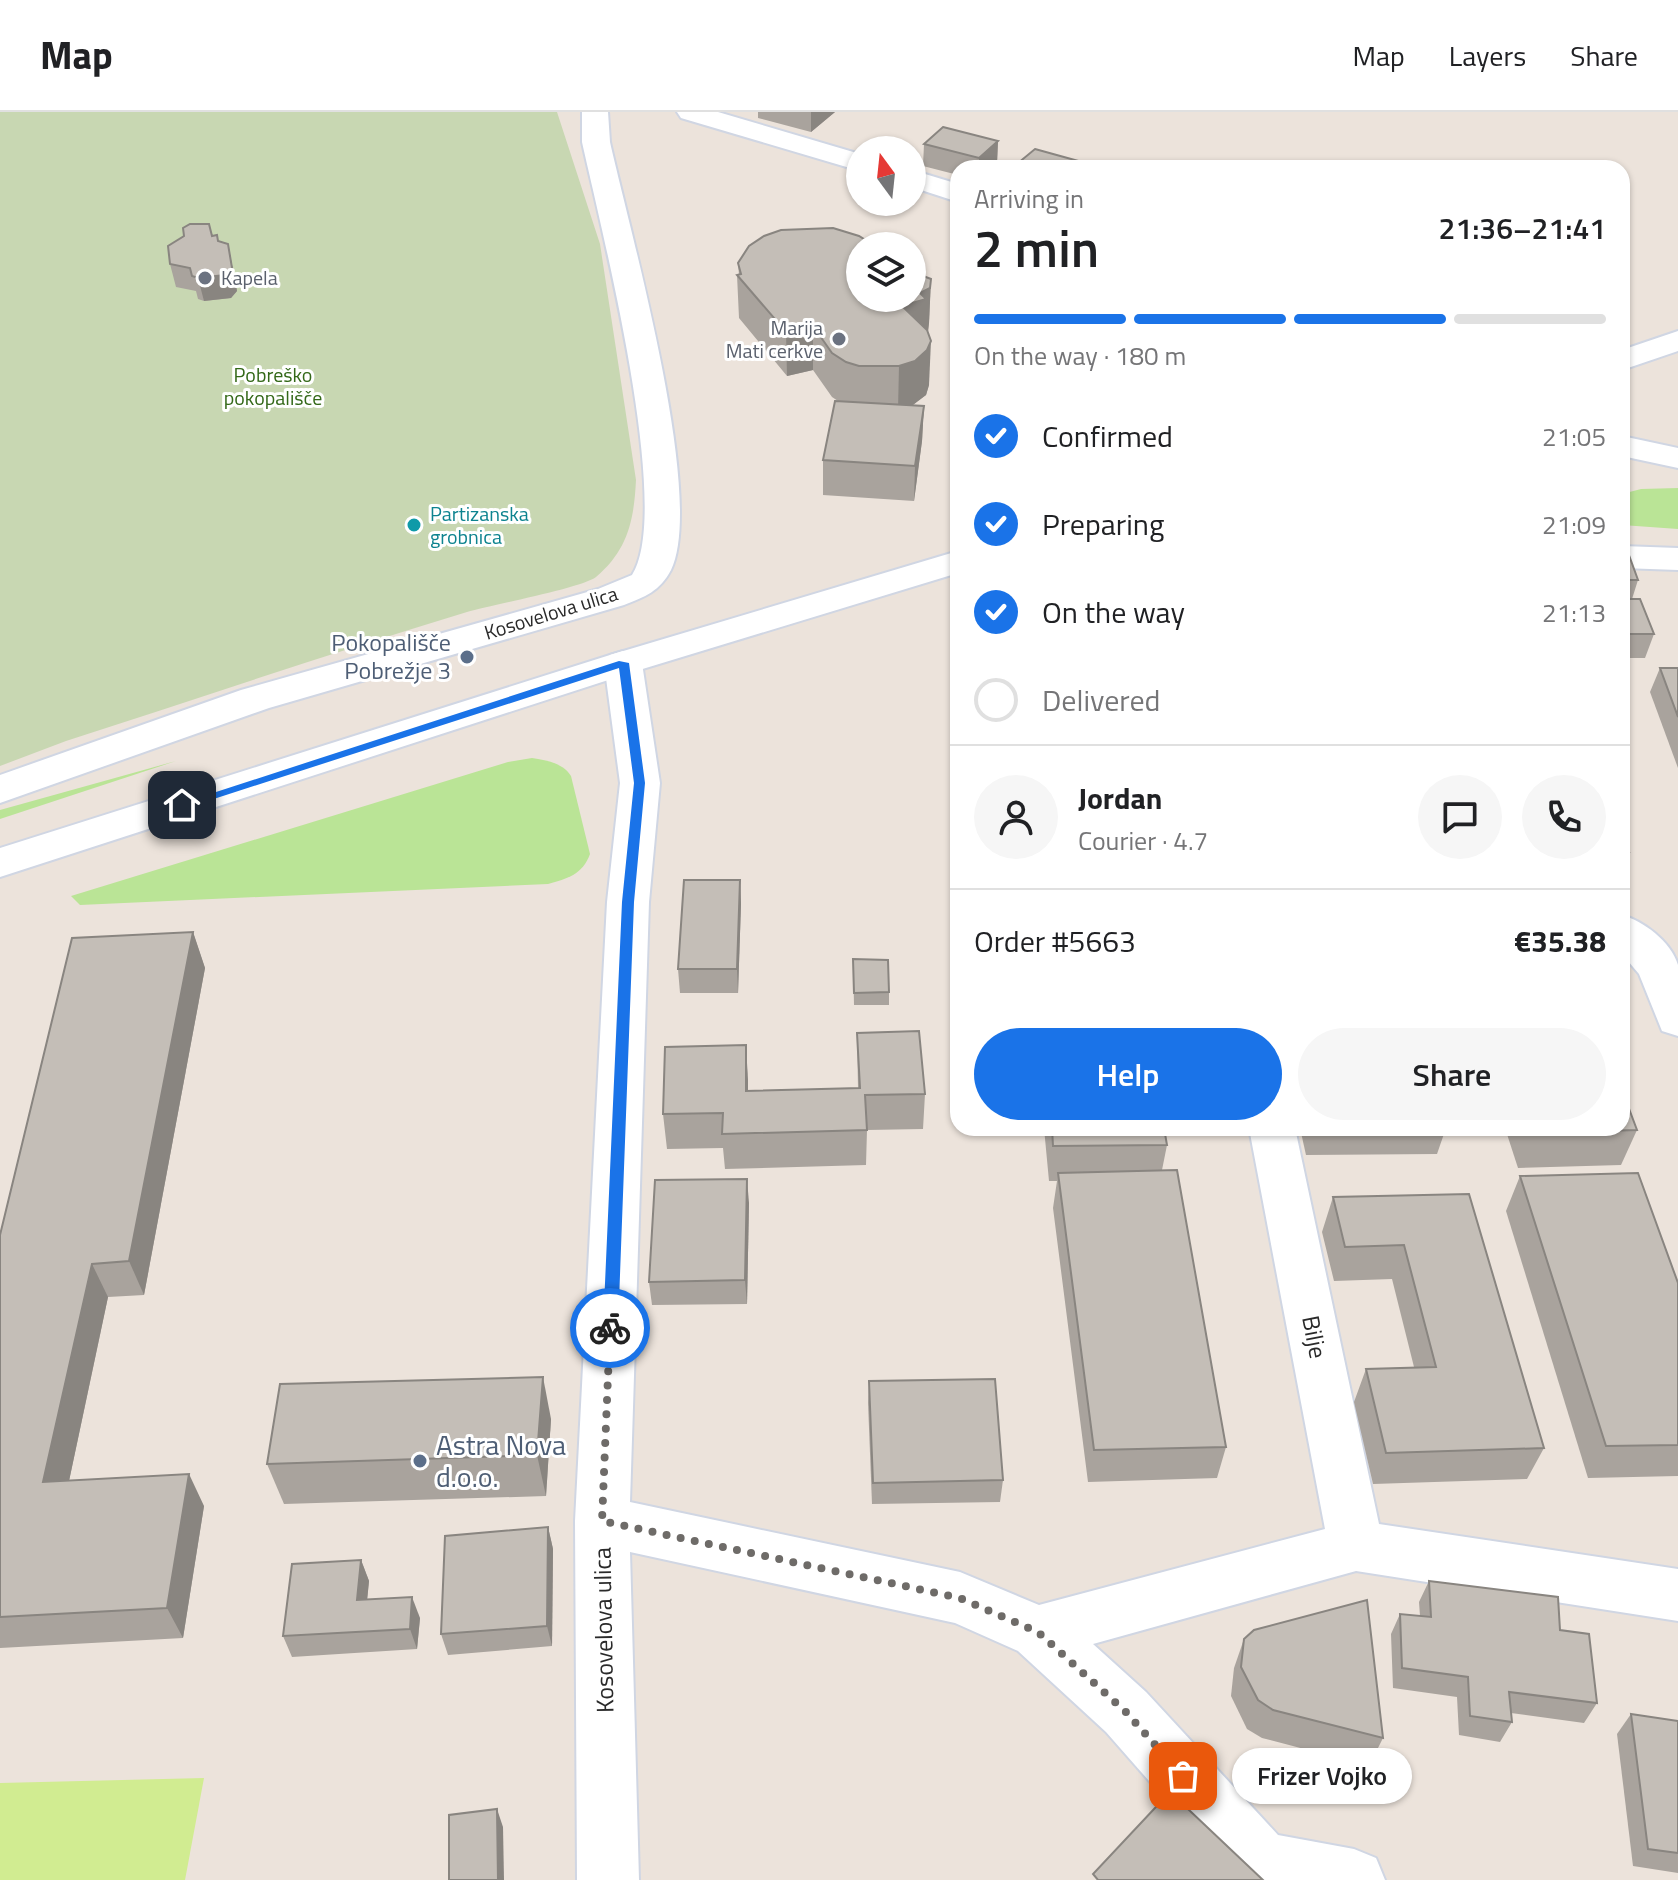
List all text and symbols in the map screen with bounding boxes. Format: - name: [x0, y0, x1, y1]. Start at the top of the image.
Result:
- text: Map: [40, 26, 113, 84]
- text: Map: [1352, 34, 1405, 77]
- text: Layers: [1449, 34, 1526, 77]
- text: Share: [1570, 34, 1638, 77]
- north arrow: [846, 136, 926, 216]
- map controls: [846, 136, 926, 312]
- text: Arriving in: [974, 179, 1084, 218]
- text: 21:36–21:41: [1439, 205, 1606, 251]
- text: 2 min: [974, 208, 1099, 287]
- button: layers: [846, 232, 926, 312]
- place label: Kapela: [221, 262, 278, 293]
- marker: Kapela: [196, 269, 214, 287]
- place label: Marija Mati cerkve: [726, 312, 823, 366]
- marker: Marija Mati cerkve: [830, 330, 848, 348]
- text: On the way · 180 m: [974, 336, 1186, 375]
- park label: Pobreško pokopališče: [224, 359, 322, 413]
- text: Confirmed: [1042, 413, 1173, 459]
- icon: check: [974, 414, 1018, 458]
- text: 21:05: [1542, 417, 1606, 456]
- place label: Partizanska grobnica: [430, 498, 529, 552]
- text: Preparing: [1042, 501, 1164, 547]
- icon: check: [974, 502, 1018, 546]
- text: 21:09: [1542, 505, 1606, 544]
- marker: Partizanska grobnica: [405, 516, 423, 534]
- street label: Kosovelova ulica: [480, 578, 621, 648]
- text: On the way: [1042, 589, 1185, 635]
- icon: check: [974, 590, 1018, 634]
- text: 21:13: [1542, 593, 1606, 632]
- place label: Pokopališče Pobrežje 3: [331, 624, 451, 688]
- marker: Pokopališče Pobrežje 3: [458, 648, 476, 666]
- text: Delivered: [1042, 677, 1160, 723]
- pin: [148, 771, 216, 839]
- button: person: [974, 775, 1058, 859]
- text: Jordan: [1078, 775, 1162, 821]
- button: chat: [1418, 775, 1502, 859]
- button: phone: [1522, 775, 1606, 859]
- icon: home: [160, 783, 204, 827]
- text: Courier · 4.7: [1078, 821, 1208, 860]
- text: Order #5663: [974, 918, 1136, 964]
- text: €35.38: [1514, 918, 1606, 964]
- button: Help: [974, 1028, 1282, 1120]
- button: Share: [1298, 1028, 1606, 1120]
- courier: [570, 1288, 650, 1368]
- icon: bike: [588, 1306, 632, 1350]
- street label: Bilje: [1293, 1312, 1337, 1361]
- place label: Astra Nova d.o.o.: [436, 1423, 566, 1498]
- marker: Astra Nova d.o.o.: [411, 1452, 429, 1470]
- street label: Kosovelova ulica: [584, 1547, 622, 1713]
- pin: [1149, 1742, 1217, 1810]
- callout: Frizer Vojko: [1231, 1748, 1411, 1804]
- icon: bag: [1161, 1754, 1205, 1798]
- text: Frizer Vojko: [1257, 1756, 1387, 1795]

